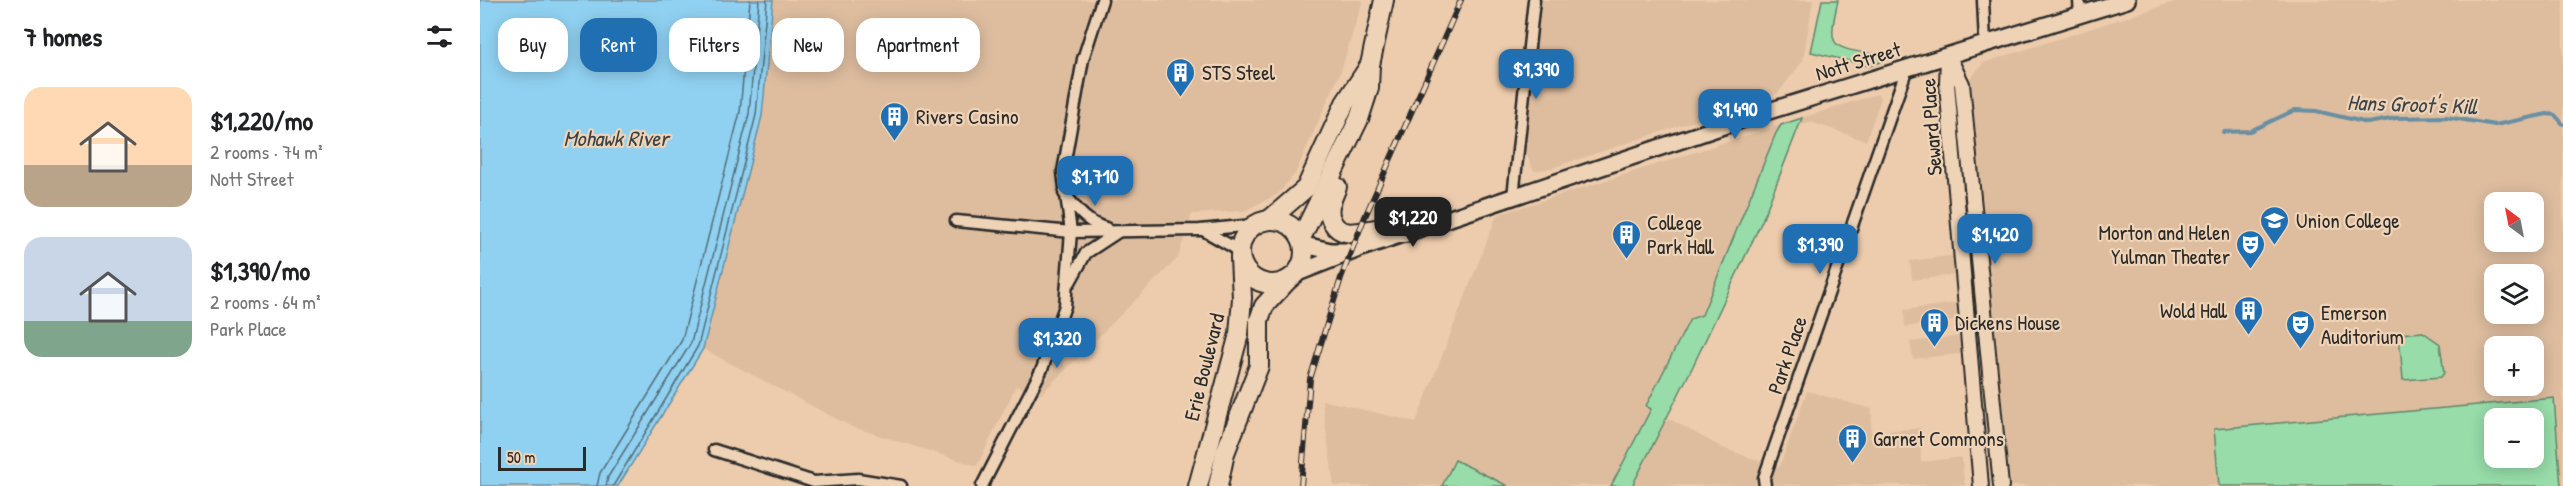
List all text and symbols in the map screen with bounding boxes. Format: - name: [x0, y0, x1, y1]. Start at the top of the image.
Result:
- chip: Buy: [498, 18, 568, 72]
- chip: Rent: [580, 18, 657, 72]
- chip: Filters: [669, 18, 760, 72]
- chip: New: [772, 18, 844, 72]
- chip: Apartment: [856, 18, 980, 72]
- text: 7 homes: [24, 19, 102, 54]
- icon: filters: [423, 20, 456, 53]
- street label: Nott Street: [1812, 34, 1905, 88]
- pin: $1,390: [1487, 49, 1585, 100]
- text: $1,390: [1513, 55, 1559, 82]
- building icon: STS Steel: [1165, 56, 1197, 98]
- place label: STS Steel: [1202, 58, 1276, 87]
- street label: Seward Place: [1913, 77, 1949, 177]
- water label: Hans Groot's Kill: [2347, 87, 2479, 121]
- pin: $1,490: [1686, 89, 1784, 140]
- text: $1,490: [1712, 95, 1758, 122]
- building icon: Rivers Casino: [879, 100, 911, 142]
- place label: Rivers Casino: [916, 102, 1018, 131]
- text: $1,220/mo: [210, 103, 313, 138]
- icon: home: [72, 111, 144, 183]
- water label: Mohawk River: [563, 123, 671, 153]
- text: 2 rooms · 74 m²: [210, 138, 322, 165]
- pin: $1,710: [1046, 156, 1144, 207]
- text: $1,710: [1071, 162, 1119, 189]
- text: Nott Street: [210, 165, 294, 192]
- north arrow: [2484, 192, 2544, 252]
- map controls: [2484, 192, 2544, 468]
- pin: $1,220: [1364, 197, 1462, 248]
- text: $1,220: [1388, 203, 1438, 230]
- school or university icon: Union College: [2259, 204, 2291, 246]
- place label: Union College: [2296, 206, 2400, 235]
- place label: College Park Hall: [1647, 208, 1715, 261]
- pin: $1,420: [1946, 214, 2044, 265]
- building icon: College Park Hall: [1610, 218, 1642, 260]
- place label: Morton and Helen Yulman Theater: [2099, 218, 2230, 271]
- text: $1,420: [1971, 220, 2019, 247]
- pin: $1,390: [1771, 224, 1869, 275]
- theatre icon: Morton and Helen Yulman Theater: [2235, 228, 2267, 270]
- text: $1,390: [1797, 230, 1843, 257]
- text: $1,390/mo: [210, 253, 310, 288]
- icon: home: [72, 261, 144, 333]
- button: layers: [2484, 264, 2544, 324]
- text: 2 rooms · 64 m²: [210, 288, 321, 315]
- building icon: Wold Hall: [2232, 294, 2264, 336]
- place label: Wold Hall: [2160, 296, 2228, 325]
- place label: Emerson Auditorium: [2321, 298, 2404, 351]
- building icon: Dickens House: [1918, 306, 1950, 348]
- place label: Dickens House: [1955, 308, 2060, 337]
- theatre icon: Emerson Auditorium: [2284, 308, 2316, 350]
- street label: Erie Boulevard: [1177, 310, 1231, 424]
- street label: Park Place: [1760, 312, 1814, 398]
- text: Park Place: [210, 315, 287, 342]
- pin: $1,320: [1008, 318, 1106, 369]
- text: $1,320: [1033, 324, 1081, 351]
- button: +: [2484, 336, 2544, 396]
- button: −: [2484, 408, 2544, 468]
- building icon: Garnet Commons: [1836, 422, 1868, 464]
- place label: Garnet Commons: [1873, 424, 2004, 453]
- scale bar: [498, 444, 586, 472]
- text: 50 m: [507, 446, 536, 468]

